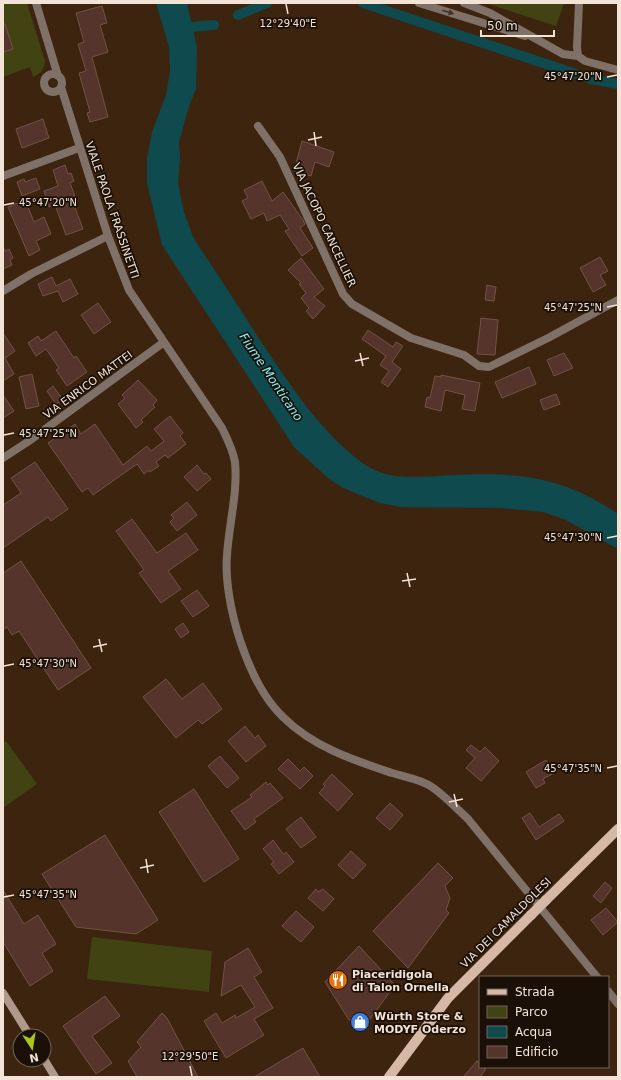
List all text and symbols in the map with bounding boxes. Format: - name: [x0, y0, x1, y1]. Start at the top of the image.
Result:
- one-way arrow: [442, 9, 454, 15]
- scale bar: [481, 12, 554, 38]
- text: 12°29'40"E: [260, 18, 316, 29]
- text: 50 m: [487, 19, 518, 33]
- text: 45°47'20"N: [544, 71, 602, 82]
- street label: VIALE PAOLA FRASSINETTI: [82, 140, 142, 280]
- street label: VIA JACOPO CANCELLIER: [289, 161, 359, 289]
- text: 45°47'20"N: [19, 197, 77, 208]
- text: 45°47'25"N: [544, 302, 602, 313]
- water label: Fiume Monticano: [236, 330, 306, 424]
- street label: VIA ENRICO MATTEI: [41, 348, 135, 422]
- text: 45°47'25"N: [19, 428, 77, 439]
- text: 45°47'30"N: [544, 532, 602, 543]
- text: 45°47'30"N: [19, 658, 77, 669]
- text: 45°47'35"N: [544, 763, 602, 774]
- street label: VIA DEI CAMALDOLESI: [458, 875, 554, 971]
- text: 45°47'35"N: [19, 889, 77, 900]
- place label: Piaceridigola di Talon Ornella: [352, 968, 449, 994]
- restaurant icon: Piaceridigola di Talon Ornella: [327, 969, 349, 991]
- legend: [479, 976, 609, 1068]
- text: Strada: [515, 985, 555, 999]
- text: Parco: [515, 1005, 548, 1019]
- place label: Würth Store & MODYF Oderzo: [374, 1010, 466, 1036]
- shop icon: Würth Store & MODYF Oderzo: [349, 1011, 371, 1033]
- text: Acqua: [515, 1025, 552, 1039]
- north arrow: [12, 1028, 52, 1068]
- text: Edificio: [515, 1045, 558, 1059]
- text: N: [28, 1050, 40, 1065]
- text: 12°29'50"E: [162, 1051, 218, 1062]

